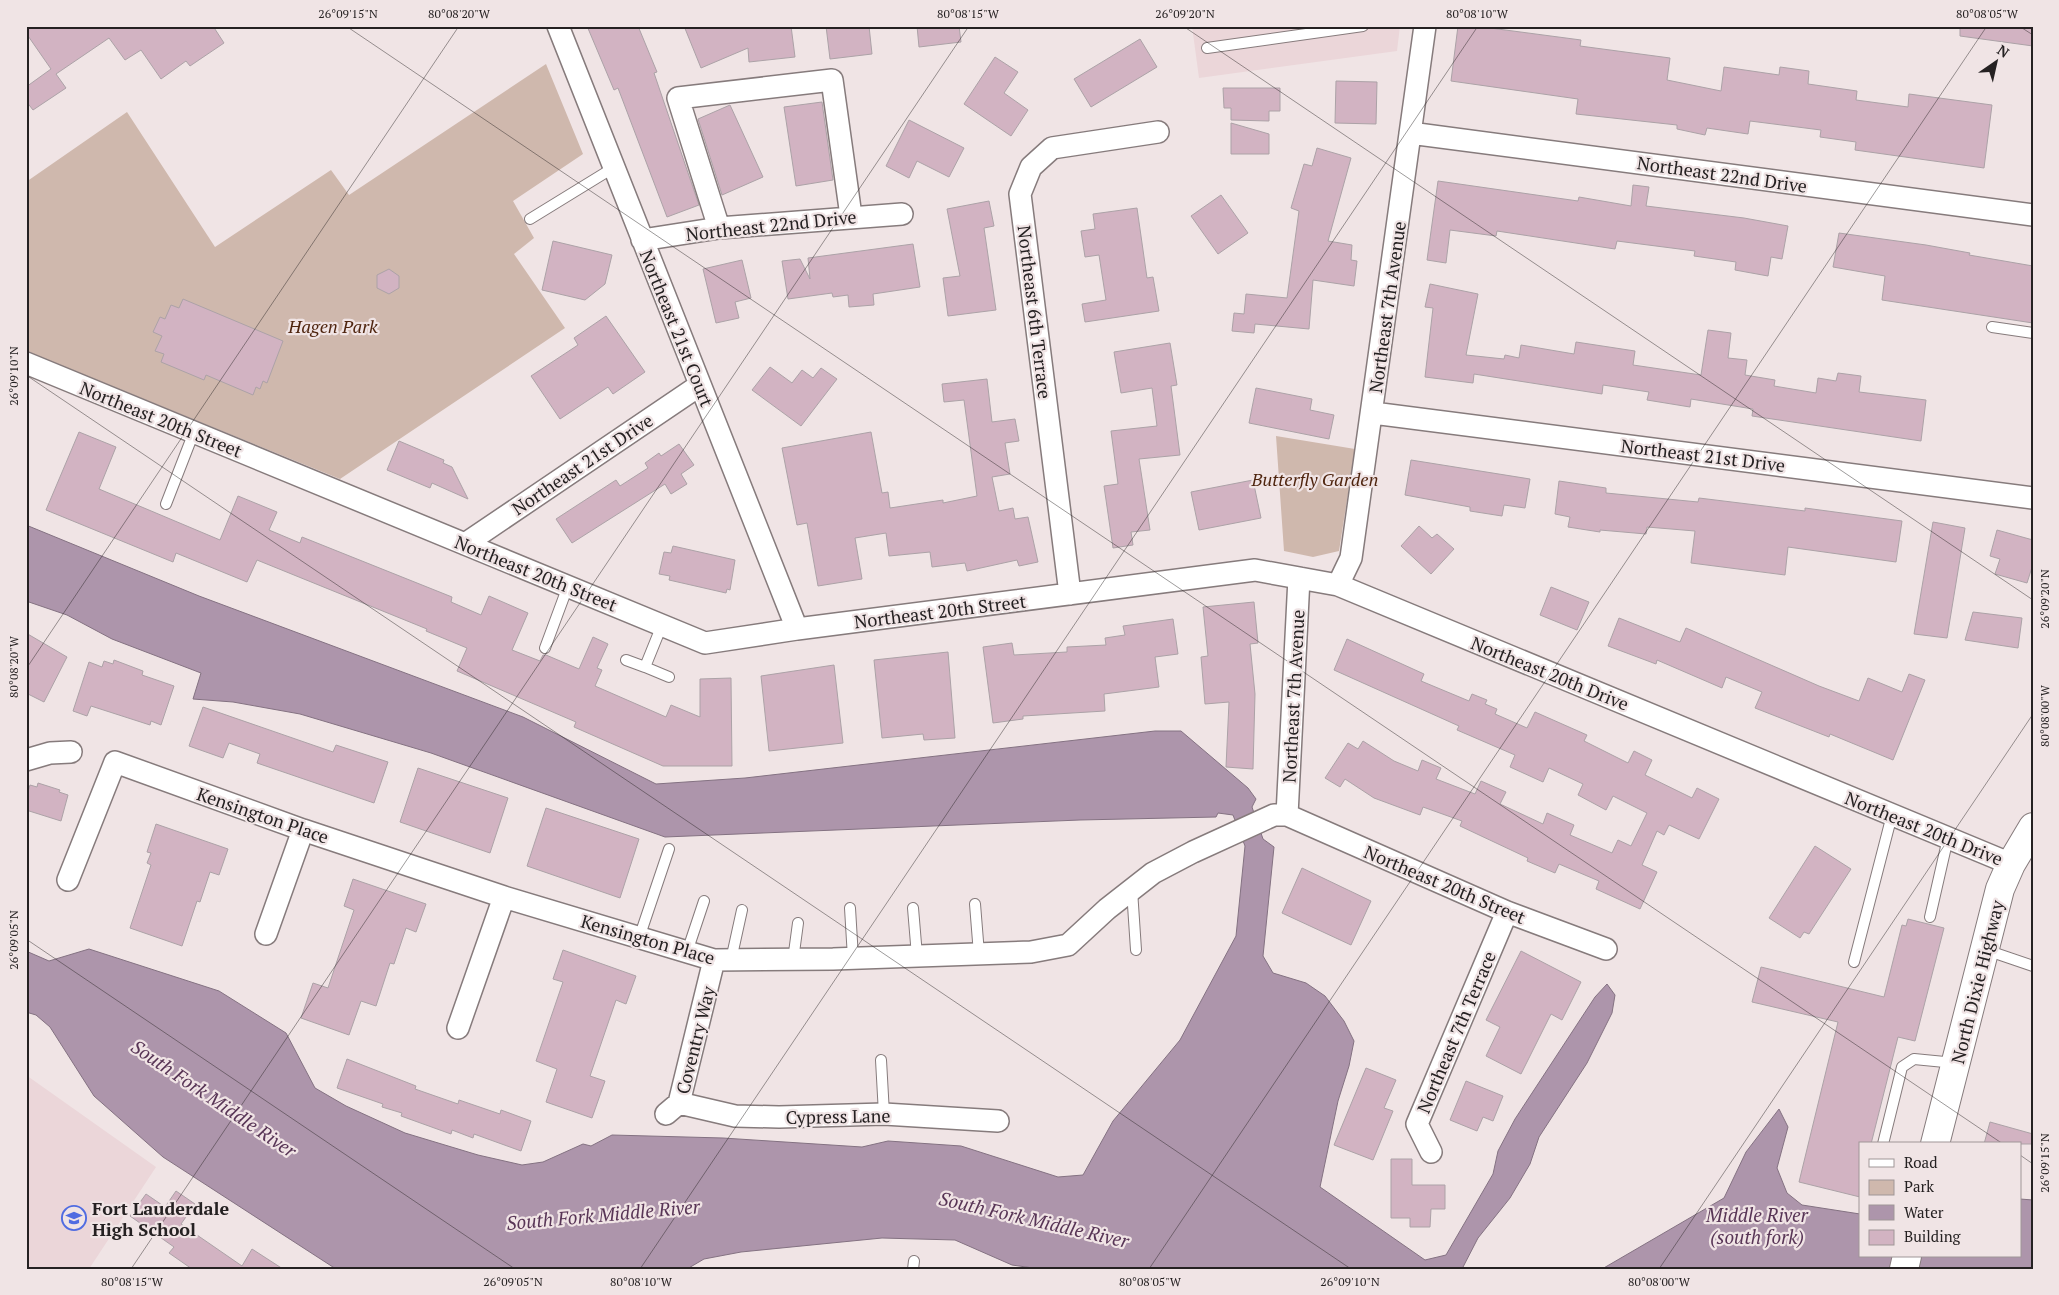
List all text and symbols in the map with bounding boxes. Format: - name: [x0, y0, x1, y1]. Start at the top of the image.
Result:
- text: 26°09'15"N: [318, 6, 378, 21]
- text: 80°08'20"W: [428, 6, 491, 21]
- text: 80°08'15"W: [937, 6, 1000, 21]
- text: 26°09'20"N: [1155, 6, 1215, 21]
- text: 80°08'10"W: [1446, 6, 1509, 21]
- text: 80°08'05"W: [1956, 6, 2019, 21]
- north arrow: [1972, 38, 2022, 88]
- text: N: [1994, 40, 2014, 62]
- street label: Northeast 22nd Drive: [1635, 150, 1809, 198]
- street label: Northeast 22nd Drive: [684, 204, 858, 246]
- street label: Northeast 7th Avenue: [1363, 220, 1411, 394]
- street label: Northeast 6th Terrace: [1012, 224, 1058, 400]
- street label: Northeast 21st Court: [635, 246, 720, 410]
- park label: Hagen Park: [287, 314, 378, 338]
- text: 26°09'10"N: [6, 346, 21, 406]
- street label: Northeast 20th Street: [76, 375, 246, 463]
- street label: Northeast 21st Drive: [507, 408, 657, 520]
- street label: Northeast 21st Drive: [1620, 433, 1786, 477]
- park label: Butterfly Garden: [1251, 467, 1378, 491]
- street label: Northeast 20th Street: [451, 529, 621, 617]
- text: 26°09'20"N: [2037, 569, 2052, 629]
- street label: Northeast 20th Street: [853, 589, 1028, 633]
- street label: Northeast 7th Avenue: [1276, 609, 1310, 783]
- street label: Northeast 20th Drive: [1468, 630, 1632, 716]
- text: 80°08'20"W: [6, 635, 21, 698]
- text: 80°08'00"W: [2037, 684, 2052, 747]
- street label: Kensington Place: [194, 781, 332, 849]
- street label: Northeast 20th Drive: [1842, 785, 2006, 871]
- street label: Northeast 20th Street: [1361, 839, 1530, 929]
- street label: North Dixie Highway: [1945, 897, 2009, 1066]
- street label: Kensington Place: [578, 908, 718, 970]
- text: 26°09'05"N: [6, 910, 21, 970]
- street label: Northeast 7th Terrace: [1411, 947, 1501, 1117]
- street label: Coventry Way: [670, 983, 720, 1097]
- water label: South Fork Middle River: [127, 1033, 302, 1163]
- street label: Cypress Lane: [785, 1103, 891, 1129]
- text: 26°09'15"N: [2037, 1133, 2052, 1193]
- legend: [1859, 1142, 2022, 1258]
- text: Road: [1904, 1152, 1937, 1172]
- text: Park: [1904, 1176, 1934, 1196]
- water label: South Fork Middle River: [937, 1185, 1132, 1253]
- water label: South Fork Middle River: [505, 1193, 701, 1235]
- place label: Fort Lauderdale High School: [92, 1196, 230, 1241]
- water label: Middle River (south fork): [1705, 1202, 1809, 1249]
- text: Water: [1904, 1202, 1944, 1222]
- school or university icon: Fort Lauderdale High School: [61, 1205, 87, 1231]
- text: Building: [1904, 1226, 1962, 1246]
- text: 80°08'15"W: [101, 1274, 164, 1289]
- text: 26°09'05"N: [483, 1274, 543, 1289]
- text: 80°08'10"W: [610, 1274, 673, 1289]
- text: 80°08'05"W: [1119, 1274, 1182, 1289]
- text: 26°09'10"N: [1320, 1274, 1380, 1289]
- text: 80°08'00"W: [1628, 1274, 1691, 1289]

